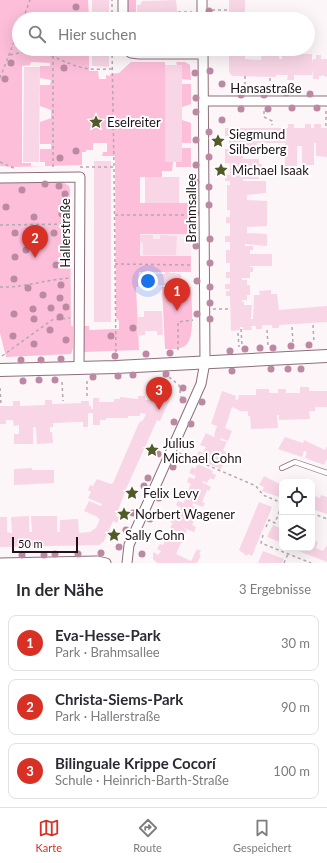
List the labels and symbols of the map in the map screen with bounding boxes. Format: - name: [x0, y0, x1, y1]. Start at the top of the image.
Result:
- street label: Hansastraße: [230, 80, 302, 96]
- place icon: Eselreiter: [88, 114, 104, 130]
- place label: Eselreiter: [107, 114, 161, 130]
- place label: Siegmund Silberberg: [229, 126, 287, 157]
- place icon: Siegmund Silberberg: [210, 133, 226, 149]
- place icon: Michael Isaak: [213, 162, 229, 178]
- place label: Michael Isaak: [232, 162, 309, 178]
- street label: Brahmsallee: [183, 173, 199, 243]
- street label: Hallerstraße: [57, 198, 73, 268]
- pin: 2: [22, 225, 48, 258]
- your location: [138, 271, 158, 291]
- pin: 1: [164, 278, 190, 311]
- pin: 3: [146, 377, 172, 410]
- place label: Julius Michael Cohn: [163, 435, 242, 466]
- place icon: Julius Michael Cohn: [144, 442, 160, 458]
- place icon: Felix Levy: [124, 485, 140, 501]
- place label: Felix Levy: [143, 485, 199, 501]
- place icon: Norbert Wagener: [116, 506, 132, 522]
- place label: Norbert Wagener: [135, 506, 235, 522]
- place icon: Sally Cohn: [106, 527, 122, 543]
- place label: Sally Cohn: [125, 527, 185, 543]
- scale bar: [12, 535, 78, 554]

